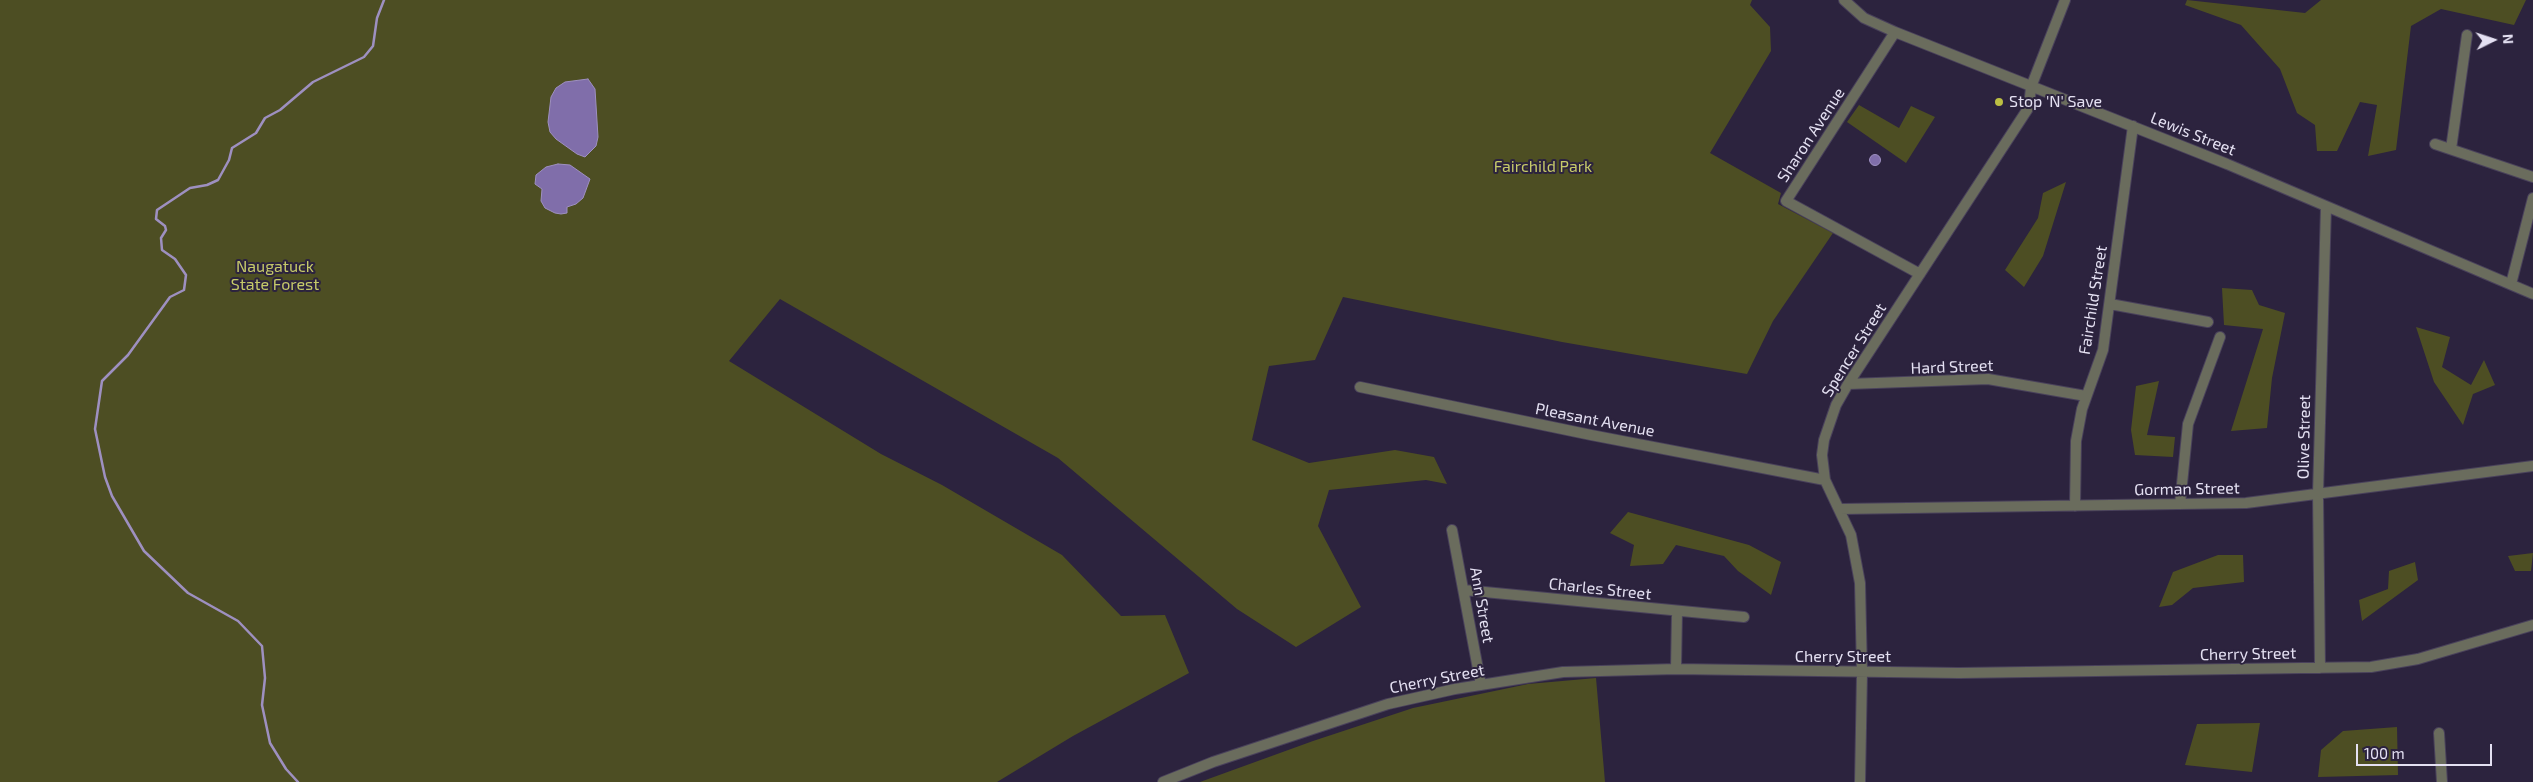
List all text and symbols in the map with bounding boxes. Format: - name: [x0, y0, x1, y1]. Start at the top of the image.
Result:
- north arrow: [2468, 15, 2518, 65]
- text: N: [2500, 33, 2517, 45]
- street label: Sharon Avenue: [1773, 84, 1849, 186]
- place label: Stop 'N' Save: [2009, 92, 2102, 112]
- marker: Stop 'N' Save: [1993, 96, 2005, 108]
- street label: Lewis Street: [2148, 108, 2238, 160]
- park label: Fairchild Park: [1494, 157, 1592, 177]
- street label: Fairchild Street: [2075, 244, 2111, 356]
- park label: Naugatuck State Forest: [231, 257, 319, 295]
- street label: Spencer Street: [1818, 300, 1890, 400]
- street label: Hard Street: [1910, 356, 1994, 378]
- street label: Olive Street: [2294, 395, 2314, 479]
- street label: Pleasant Avenue: [1534, 399, 1656, 441]
- street label: Gorman Street: [2134, 478, 2240, 500]
- street label: Ann Street: [1466, 566, 1498, 644]
- street label: Charles Street: [1548, 574, 1652, 604]
- street label: Cherry Street: [2200, 644, 2296, 664]
- street label: Cherry Street: [1795, 647, 1891, 667]
- street label: Cherry Street: [1388, 660, 1486, 698]
- scale bar: [2358, 734, 2494, 766]
- text: 100 m: [2364, 744, 2405, 762]

